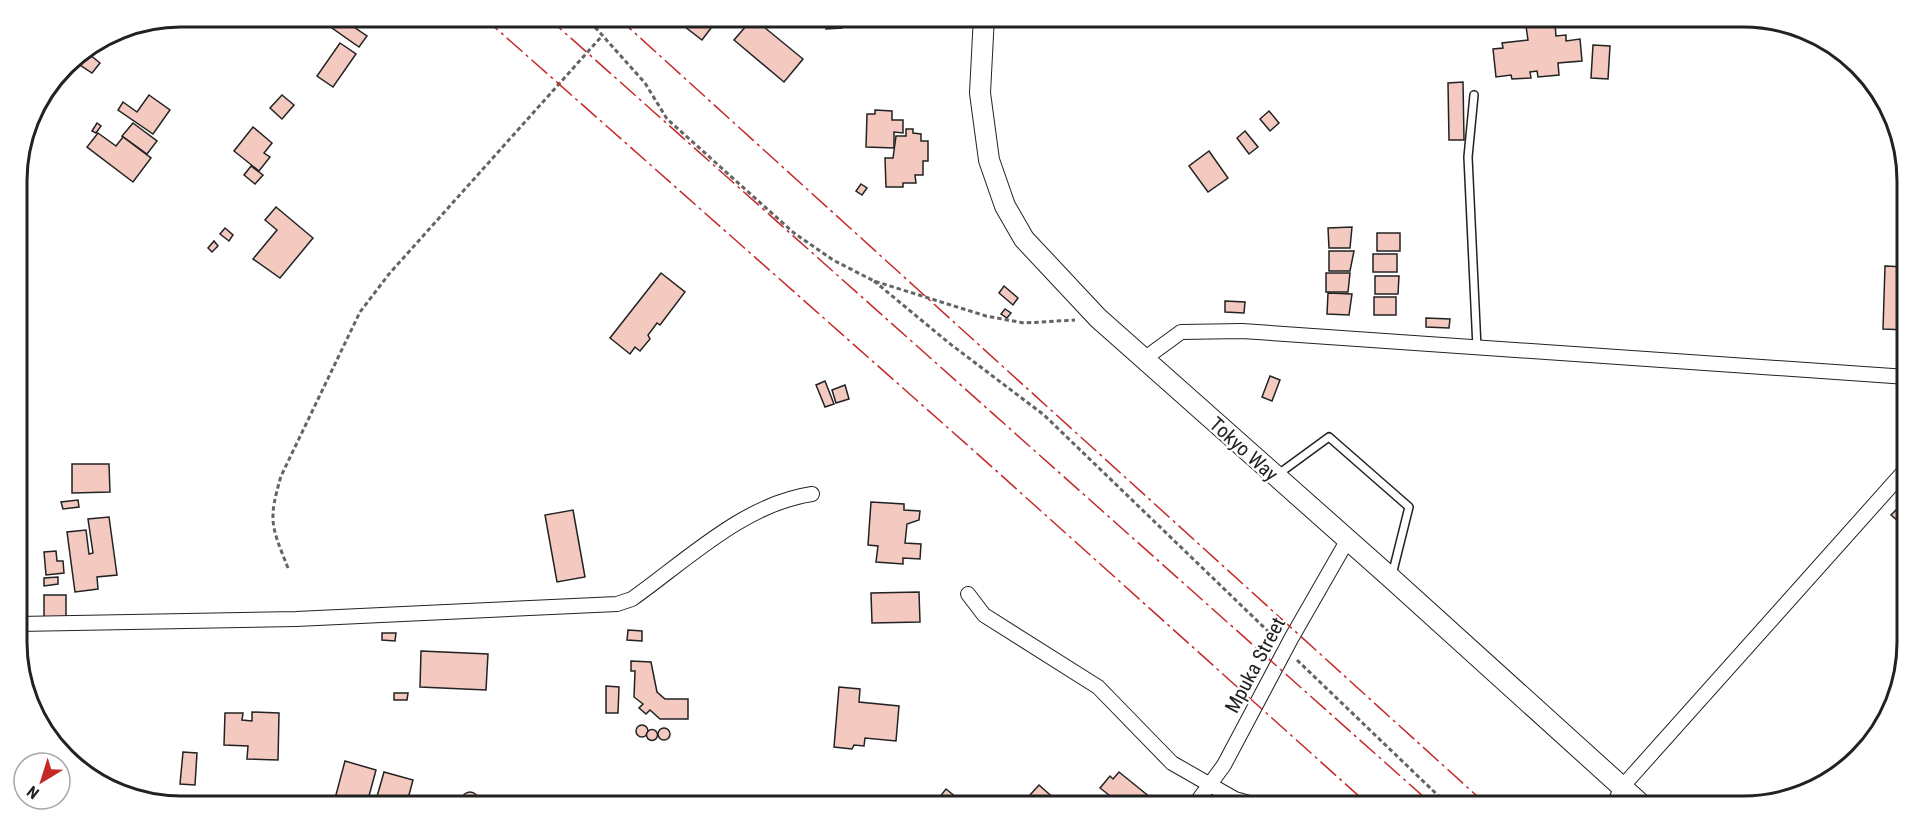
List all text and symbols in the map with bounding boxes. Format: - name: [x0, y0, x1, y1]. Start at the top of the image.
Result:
- street label: Tokyo Way: [1205, 412, 1283, 486]
- street label: Mpuka Street: [1220, 613, 1290, 717]
- north arrow: [12, 751, 72, 811]
- text: N: [23, 782, 43, 803]

